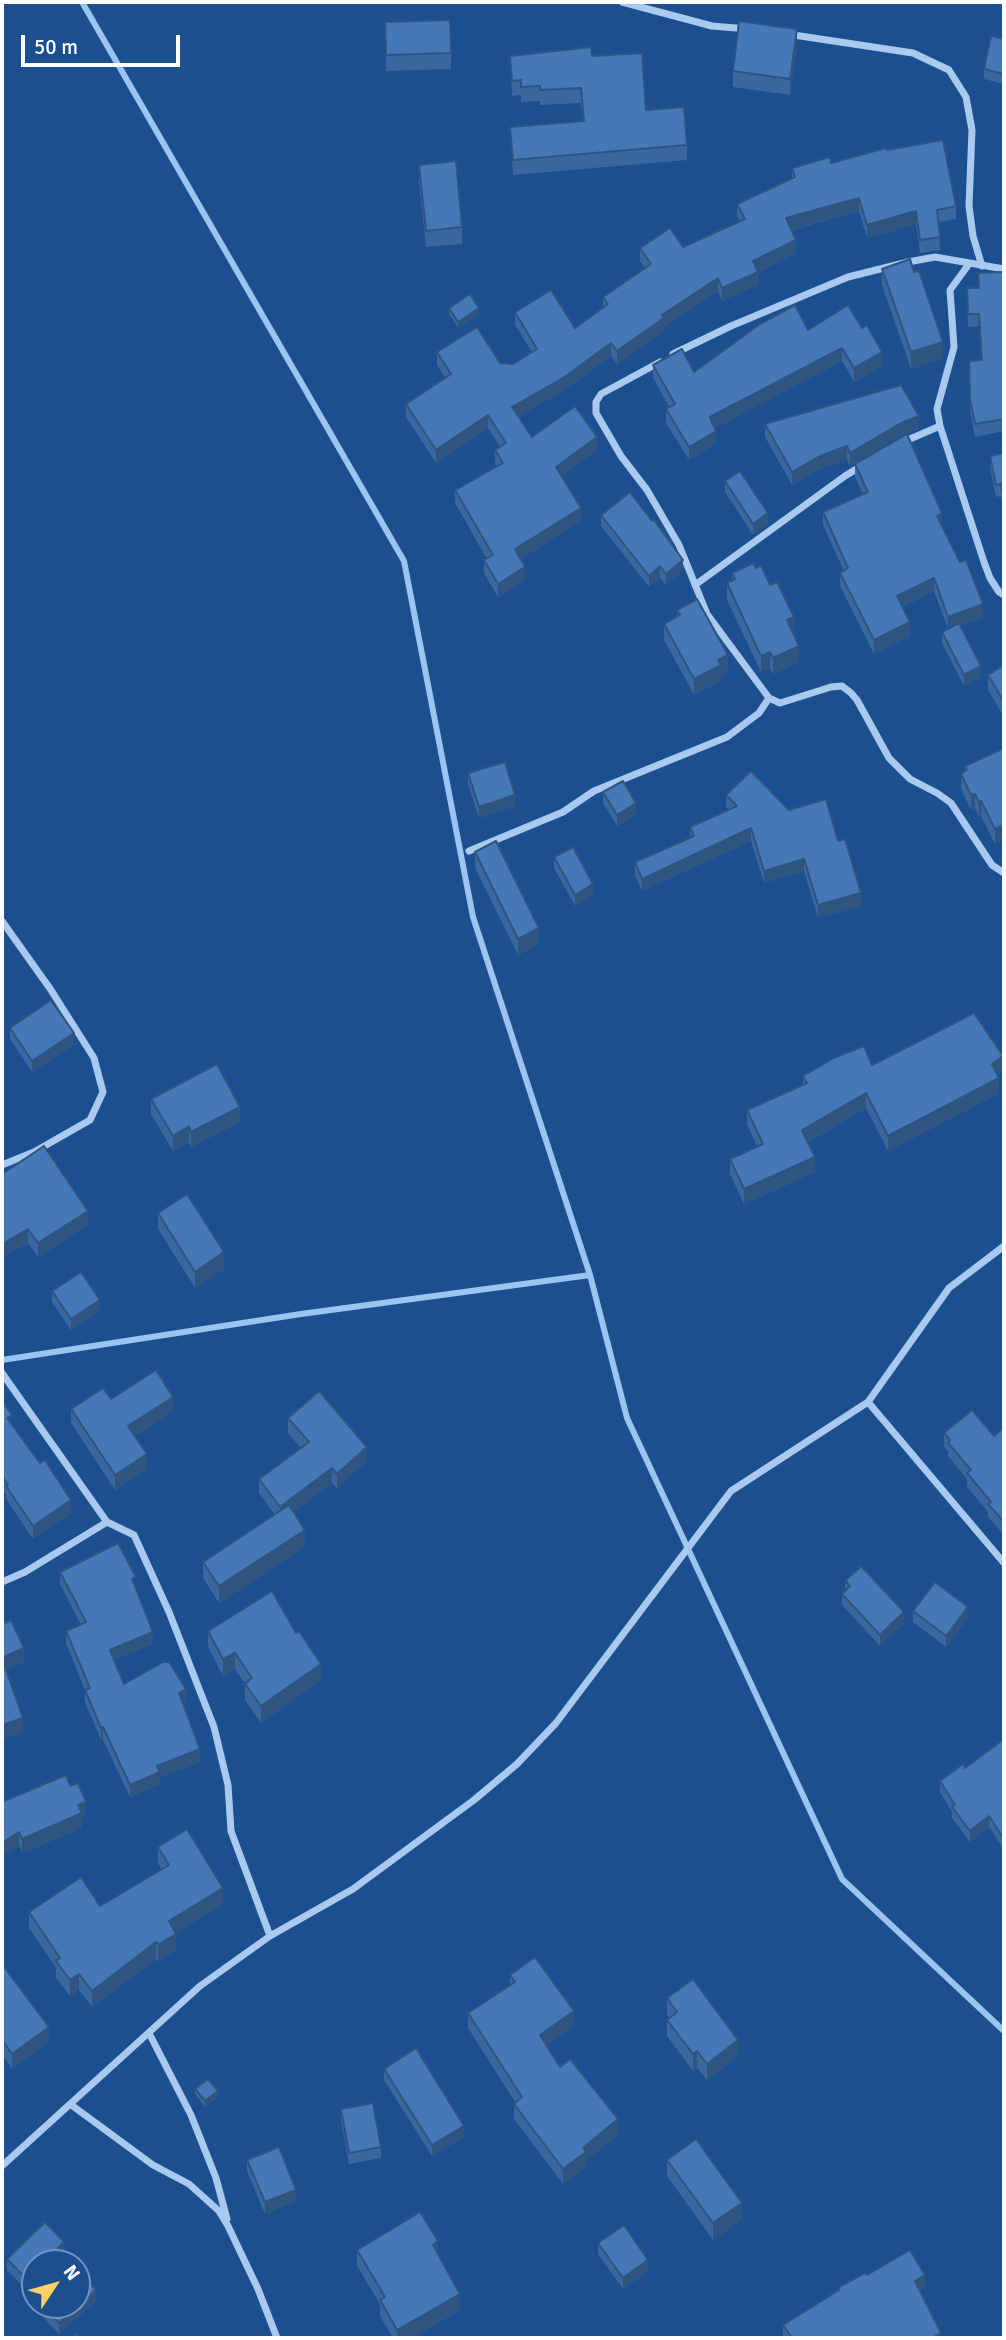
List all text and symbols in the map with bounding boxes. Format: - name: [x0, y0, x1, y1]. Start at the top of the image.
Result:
- scale bar: [24, 21, 184, 65]
- text: 50 m: [34, 34, 78, 60]
- north arrow: [21, 2249, 91, 2319]
- text: N: [58, 2260, 85, 2285]

